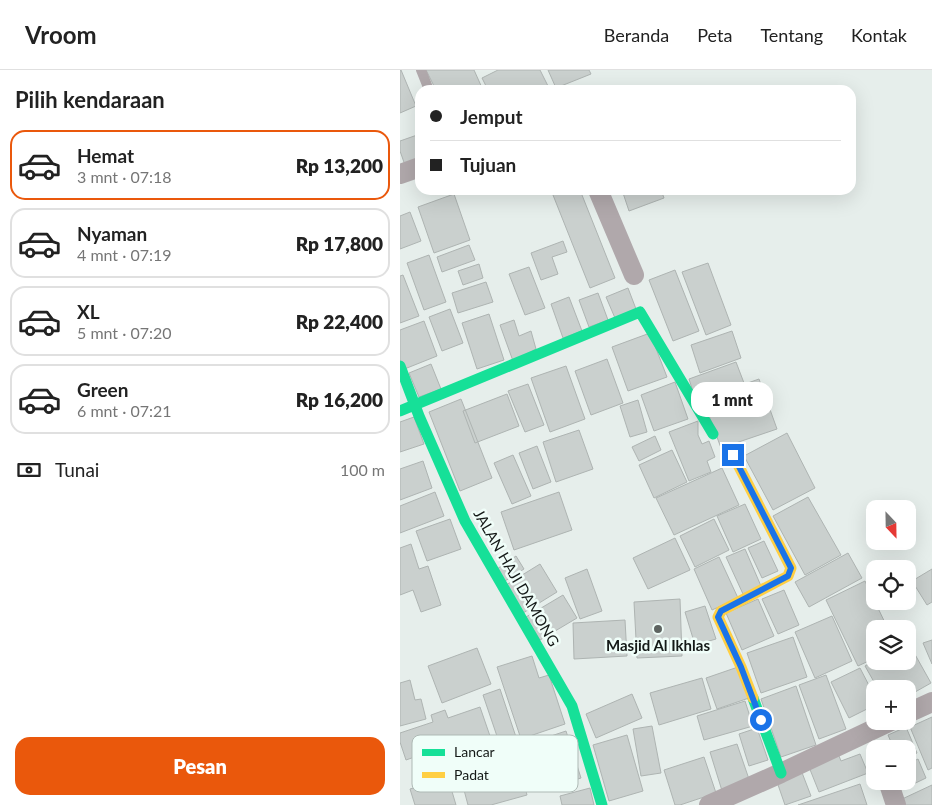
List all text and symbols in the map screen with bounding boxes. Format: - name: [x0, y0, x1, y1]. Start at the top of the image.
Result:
- text: Vroom: [25, 20, 97, 49]
- text: Beranda: [604, 24, 669, 46]
- text: Peta: [697, 24, 732, 46]
- text: Tentang: [760, 24, 823, 46]
- text: Kontak: [851, 24, 907, 46]
- text: Pilih kendaraan: [15, 86, 165, 113]
- text: Jemput: [460, 105, 522, 128]
- icon: car: [17, 143, 62, 188]
- text: Hemat: [77, 144, 134, 167]
- text: Tujuan: [460, 153, 516, 176]
- text: Rp 13,200: [296, 154, 383, 177]
- text: 3 mnt · 07:18: [77, 167, 172, 186]
- icon: car: [17, 221, 62, 266]
- text: Nyaman: [77, 222, 147, 245]
- text: Rp 17,800: [296, 232, 383, 255]
- text: 4 mnt · 07:19: [77, 245, 172, 264]
- icon: car: [17, 299, 62, 344]
- text: XL: [77, 300, 100, 323]
- text: Rp 22,400: [296, 310, 383, 333]
- text: 5 mnt · 07:20: [77, 323, 172, 342]
- icon: car: [17, 377, 62, 422]
- text: Green: [77, 378, 128, 401]
- callout: 1 mnt: [692, 382, 774, 418]
- text: Rp 16,200: [296, 388, 383, 411]
- text: 1 mnt: [711, 390, 753, 409]
- text: 6 mnt · 07:21: [77, 401, 172, 420]
- route end: [722, 444, 744, 466]
- icon: cash: [15, 456, 43, 484]
- text: Tunai: [55, 458, 99, 481]
- text: 100 m: [340, 460, 385, 479]
- north arrow: [866, 500, 916, 550]
- map controls: [866, 500, 916, 790]
- street label: JALAN HAJI DAMONG: [470, 506, 563, 649]
- button: locate: [866, 560, 916, 610]
- button: layers: [866, 620, 916, 670]
- marker: Masjid Al Ikhlas: [652, 623, 664, 635]
- place label: Masjid Al Ikhlas: [606, 636, 710, 654]
- button: +: [866, 680, 916, 730]
- route start: [750, 709, 772, 731]
- legend: [412, 735, 578, 792]
- button: Pesan: [15, 737, 385, 795]
- button: −: [866, 740, 916, 790]
- text: Lancar: [454, 743, 495, 760]
- text: Padat: [454, 766, 489, 783]

